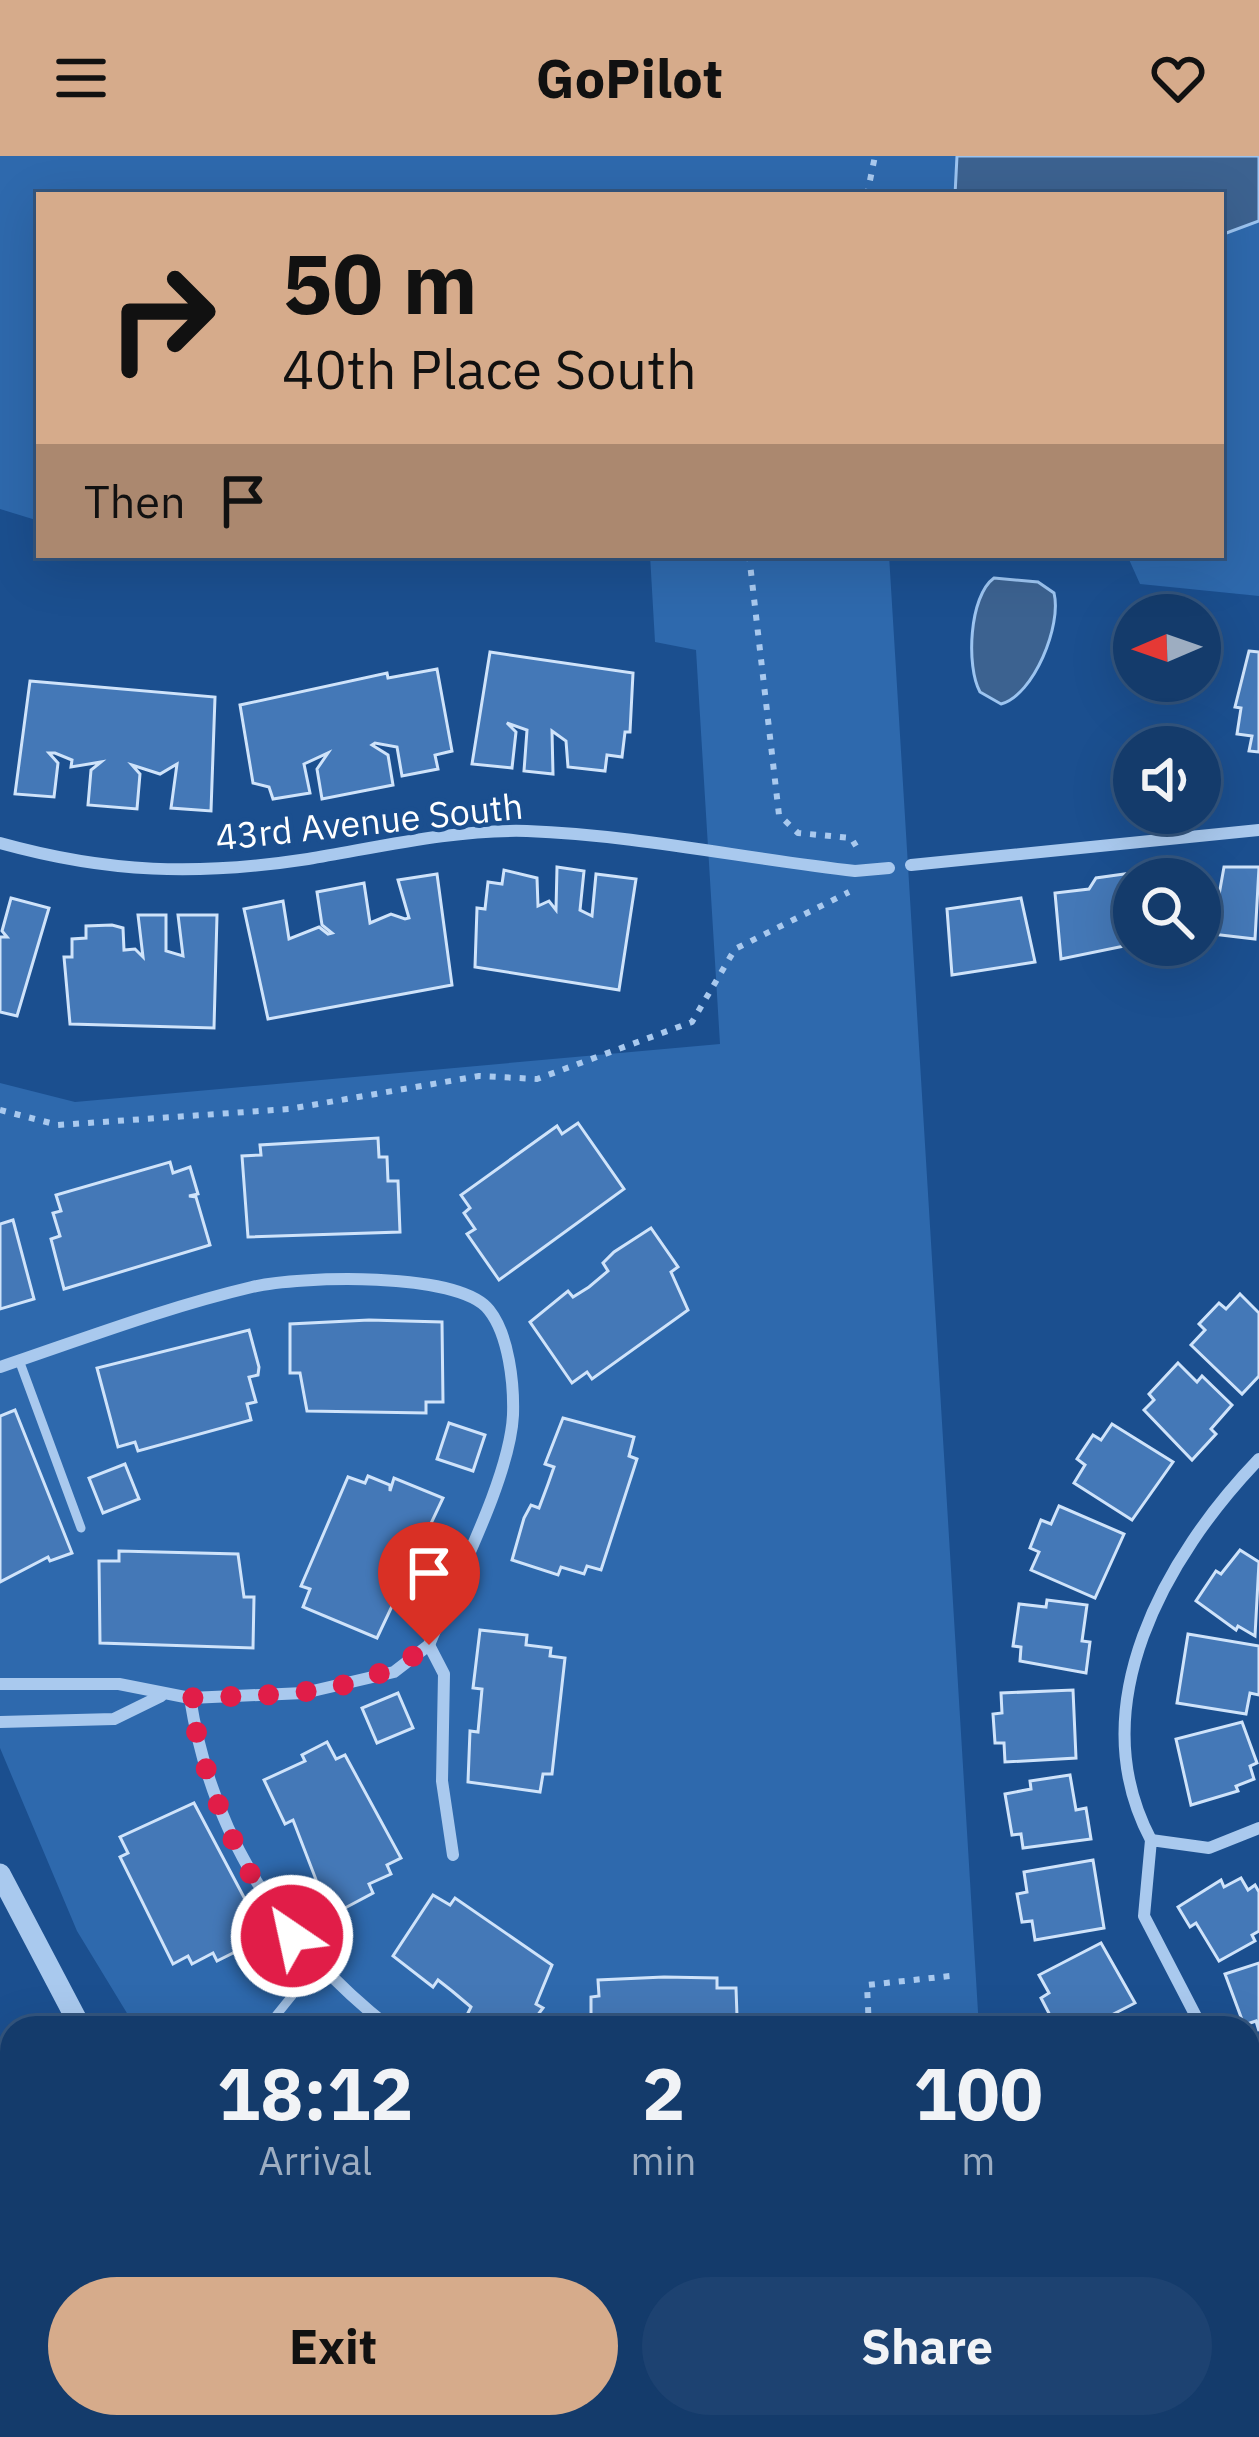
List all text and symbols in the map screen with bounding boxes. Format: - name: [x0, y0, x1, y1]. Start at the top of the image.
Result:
- text: GoPilot: [536, 43, 723, 113]
- icon: menu: [48, 45, 114, 111]
- icon: heart: [1145, 45, 1211, 111]
- text: 50 m: [282, 228, 478, 337]
- icon: right: [84, 240, 240, 396]
- text: 40th Place South: [282, 334, 697, 404]
- icon: arrive: [210, 468, 276, 534]
- text: Then: [84, 472, 186, 530]
- north arrow: [1113, 594, 1221, 702]
- map controls: [1113, 594, 1221, 966]
- button: sound: [1113, 726, 1221, 834]
- street label: 43rd Avenue South: [213, 781, 525, 861]
- button: search: [1113, 858, 1221, 966]
- pin: [378, 1522, 480, 1645]
- icon: arrive: [396, 1540, 462, 1606]
- position arrow: [229, 1873, 355, 1999]
- text: 18:12: [217, 2046, 414, 2140]
- text: 2: [642, 2046, 685, 2140]
- text: 100: [913, 2046, 1043, 2140]
- text: Arrival: [258, 2135, 372, 2186]
- text: min: [631, 2135, 696, 2186]
- text: m: [961, 2135, 995, 2186]
- button: Exit: [48, 2277, 618, 2415]
- button: Share: [642, 2277, 1212, 2415]

